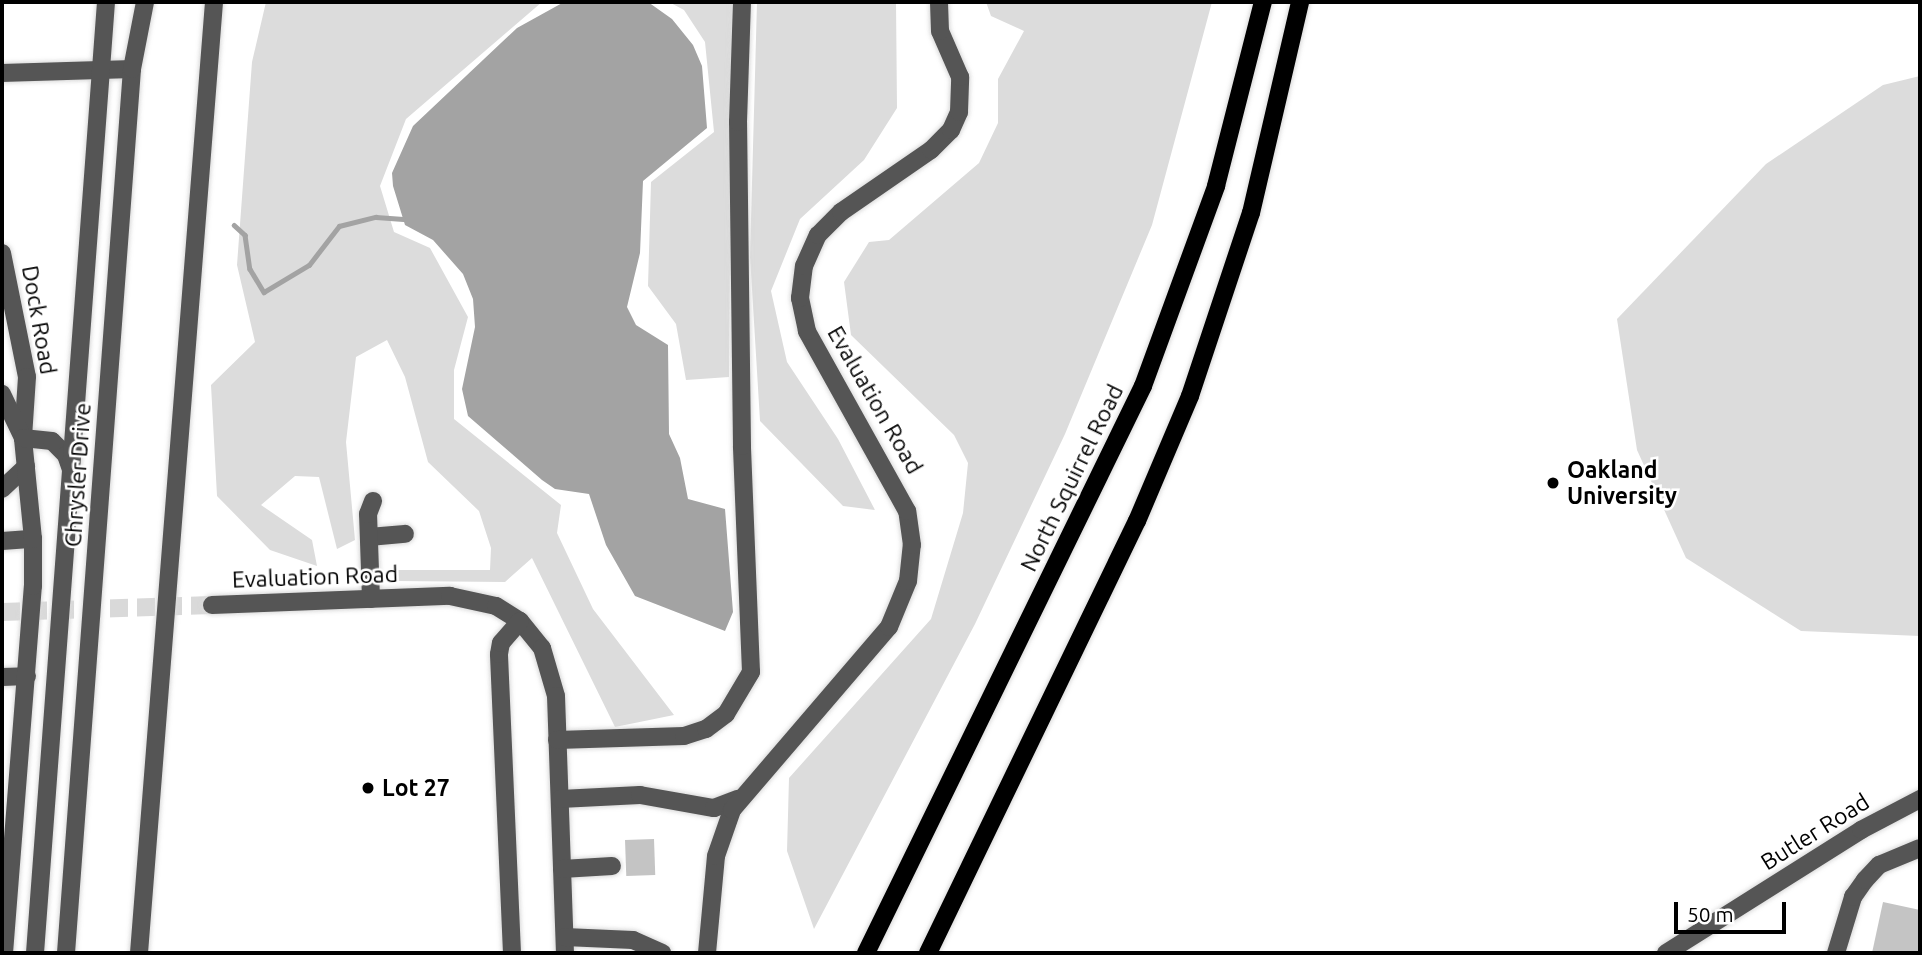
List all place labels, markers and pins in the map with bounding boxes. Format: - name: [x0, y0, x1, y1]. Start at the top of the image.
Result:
- place label: Oakland University: [1567, 456, 1677, 510]
- marker: Oakland University: [1545, 475, 1561, 491]
- place label: Lot 27: [382, 774, 450, 802]
- marker: Lot 27: [360, 780, 376, 796]

